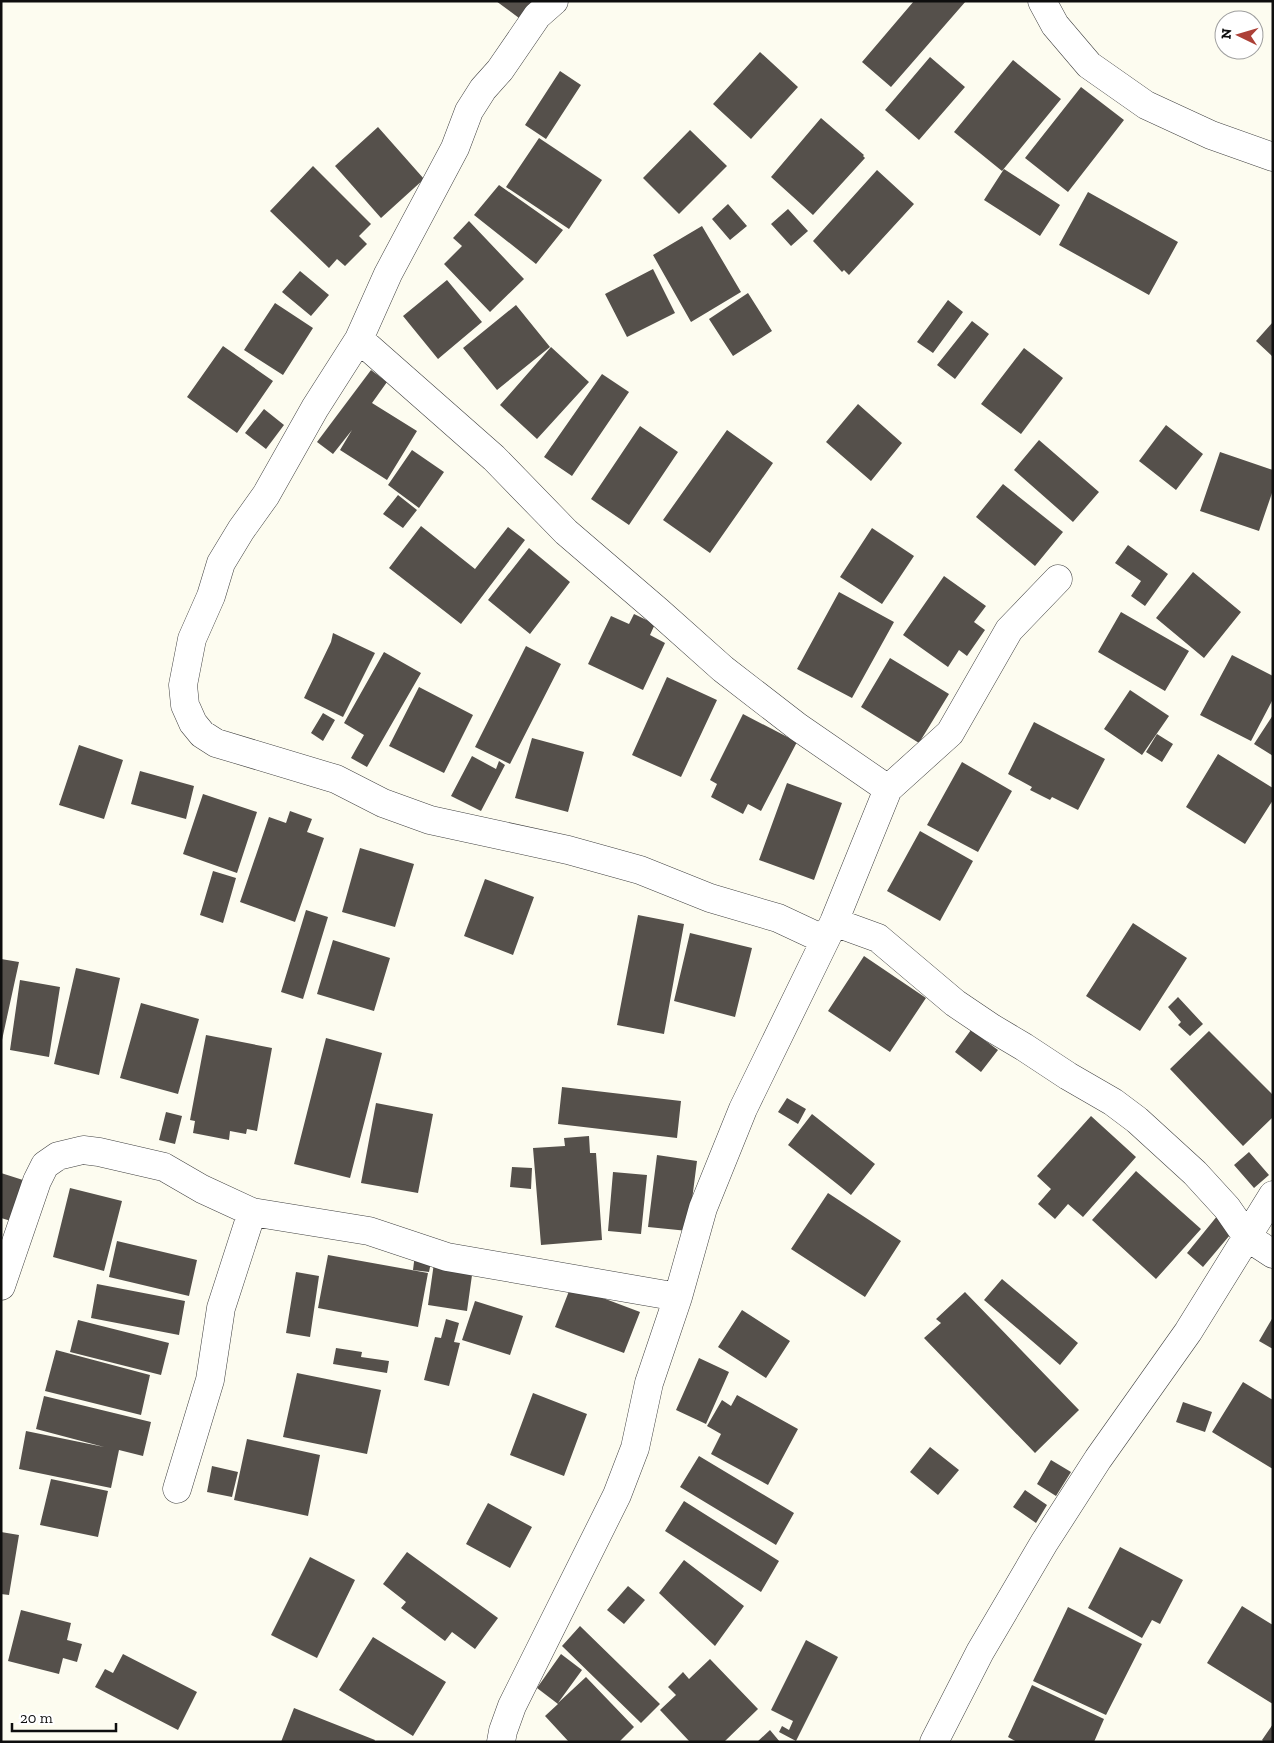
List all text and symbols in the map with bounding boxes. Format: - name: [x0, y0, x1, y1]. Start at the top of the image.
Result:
- north arrow: [1214, 10, 1264, 60]
- text: N: [1218, 28, 1236, 40]
- scale bar: [12, 1700, 116, 1732]
- text: 20 m: [20, 1709, 53, 1727]

